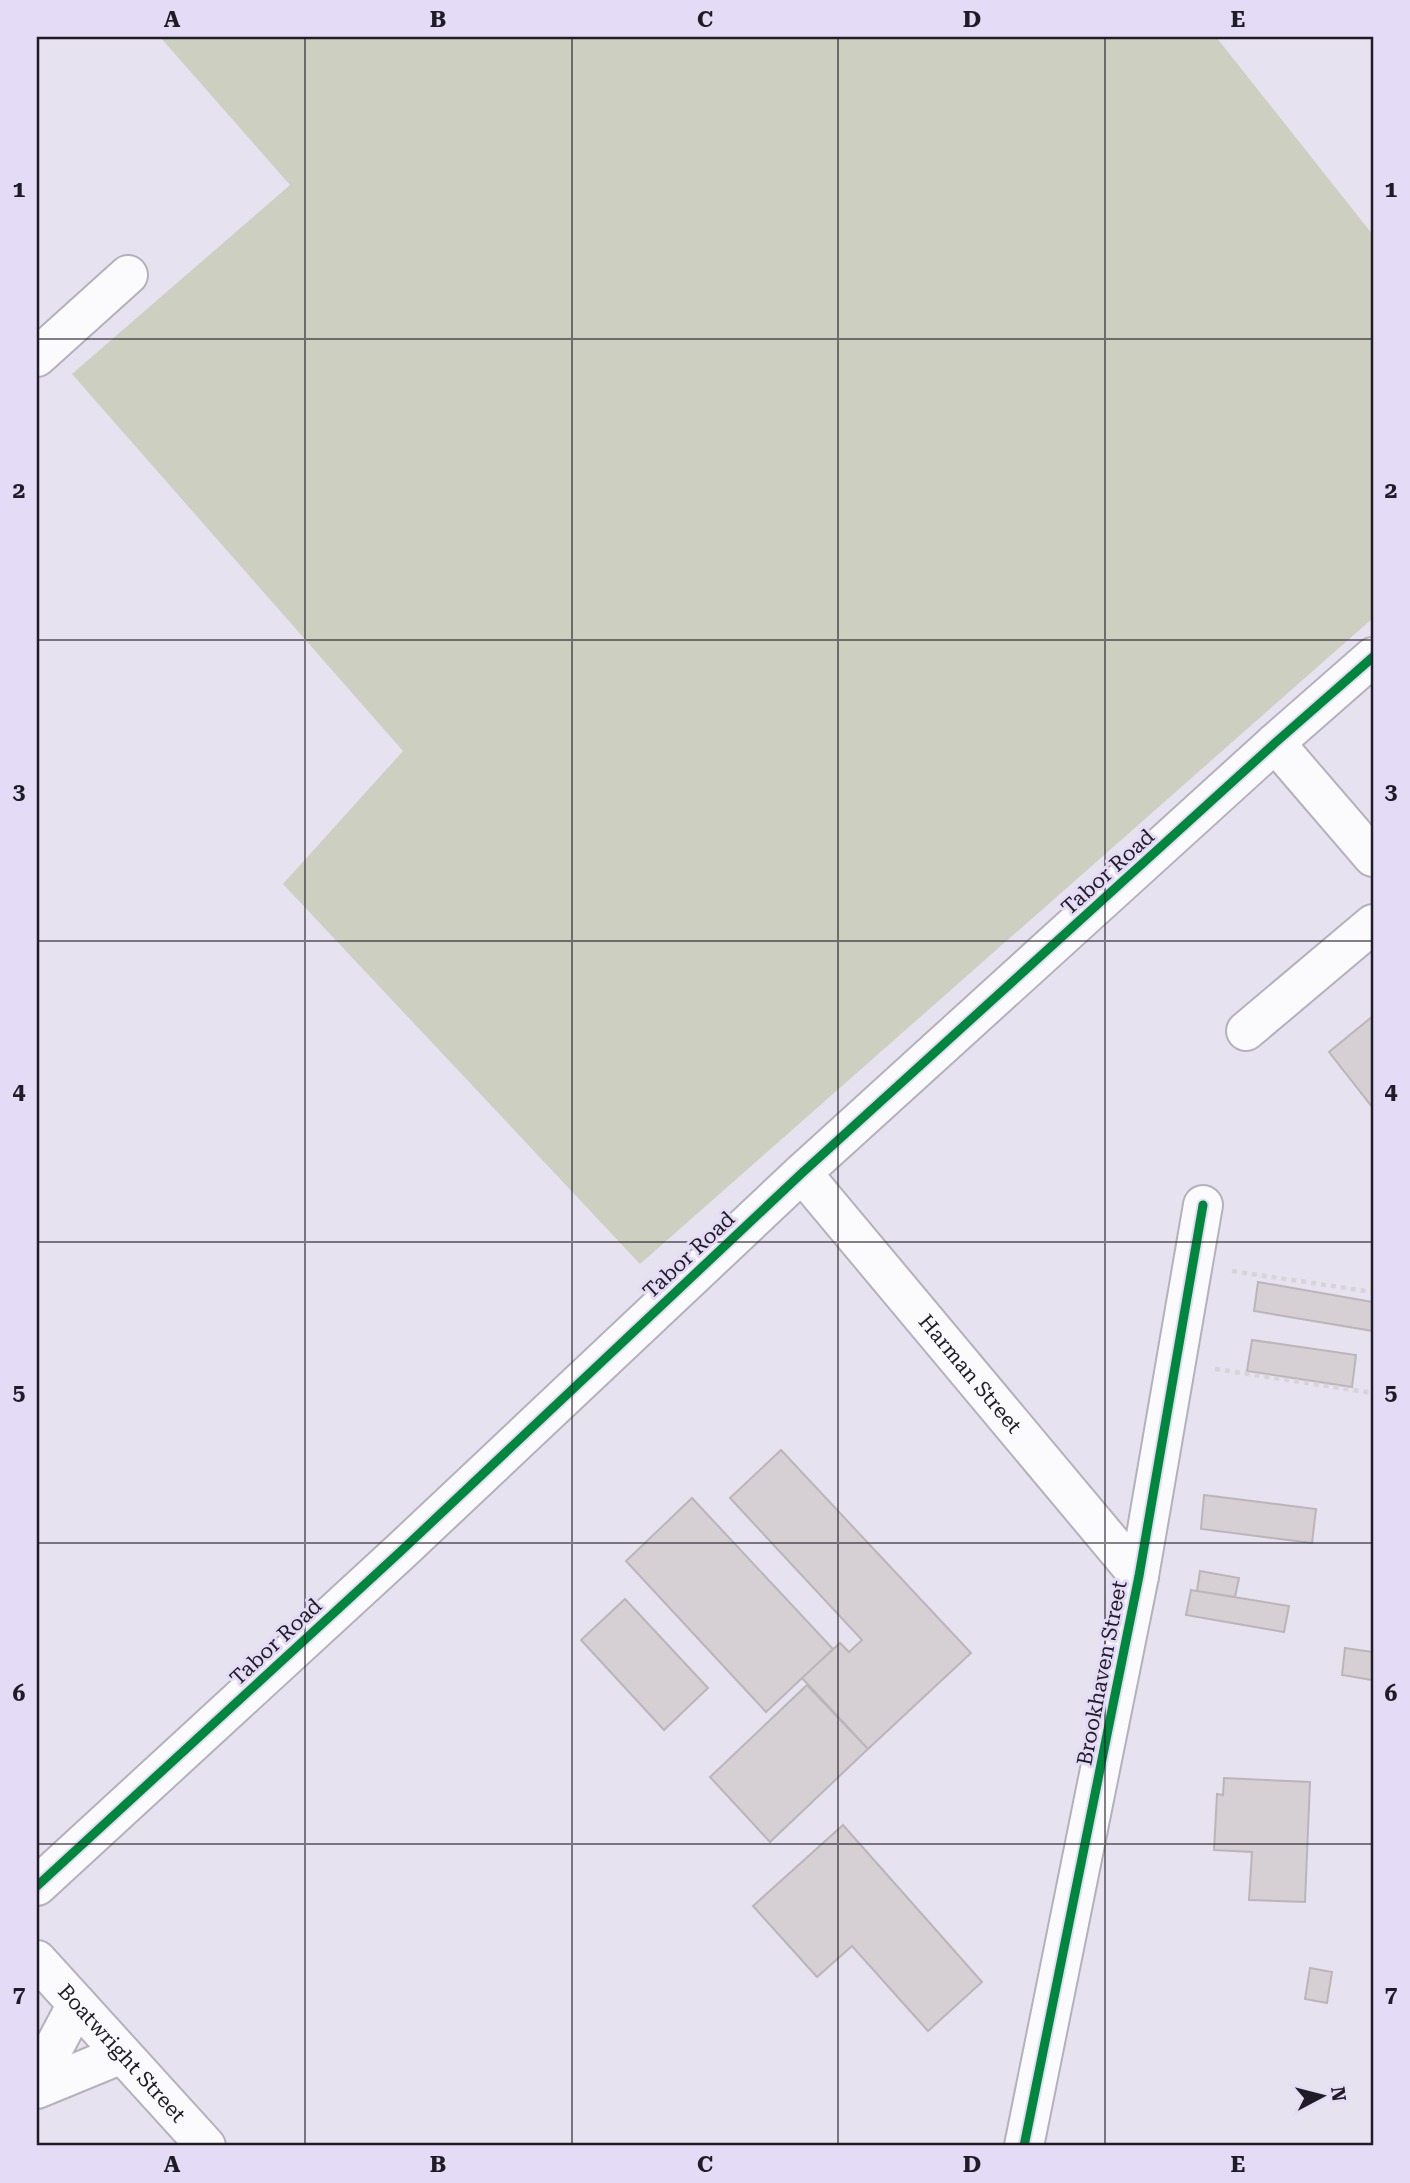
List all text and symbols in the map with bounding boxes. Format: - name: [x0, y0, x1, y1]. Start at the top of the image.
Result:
- text: A: [164, 6, 181, 33]
- text: B: [430, 6, 446, 33]
- text: C: [697, 6, 713, 33]
- text: D: [963, 6, 981, 33]
- text: E: [1231, 6, 1245, 33]
- text: 1: [13, 176, 26, 203]
- text: 1: [1385, 176, 1398, 203]
- text: 2: [13, 477, 25, 504]
- text: 2: [1385, 477, 1397, 504]
- text: 3: [13, 778, 26, 805]
- text: 3: [1385, 778, 1398, 805]
- street label: Tabor Road: [1057, 824, 1160, 920]
- text: 4: [13, 1078, 26, 1105]
- text: 4: [1385, 1078, 1398, 1105]
- street label: Tabor Road: [638, 1206, 740, 1303]
- street label: Harman Street: [914, 1310, 1027, 1438]
- text: 5: [13, 1379, 26, 1406]
- text: 5: [1385, 1379, 1398, 1406]
- street label: Brookhaven Street: [1072, 1578, 1132, 1767]
- street label: Tabor Road: [225, 1593, 327, 1690]
- text: 6: [13, 1680, 26, 1707]
- text: 6: [1385, 1680, 1398, 1707]
- street label: Boatwright Street: [53, 1979, 190, 2127]
- text: 7: [13, 1981, 26, 2008]
- text: 7: [1385, 1981, 1398, 2008]
- north arrow: [1288, 2060, 1358, 2130]
- text: N: [1326, 2085, 1351, 2103]
- text: A: [164, 2151, 181, 2178]
- text: B: [430, 2151, 446, 2178]
- text: C: [697, 2151, 713, 2178]
- text: D: [963, 2151, 981, 2178]
- text: E: [1231, 2151, 1245, 2178]

